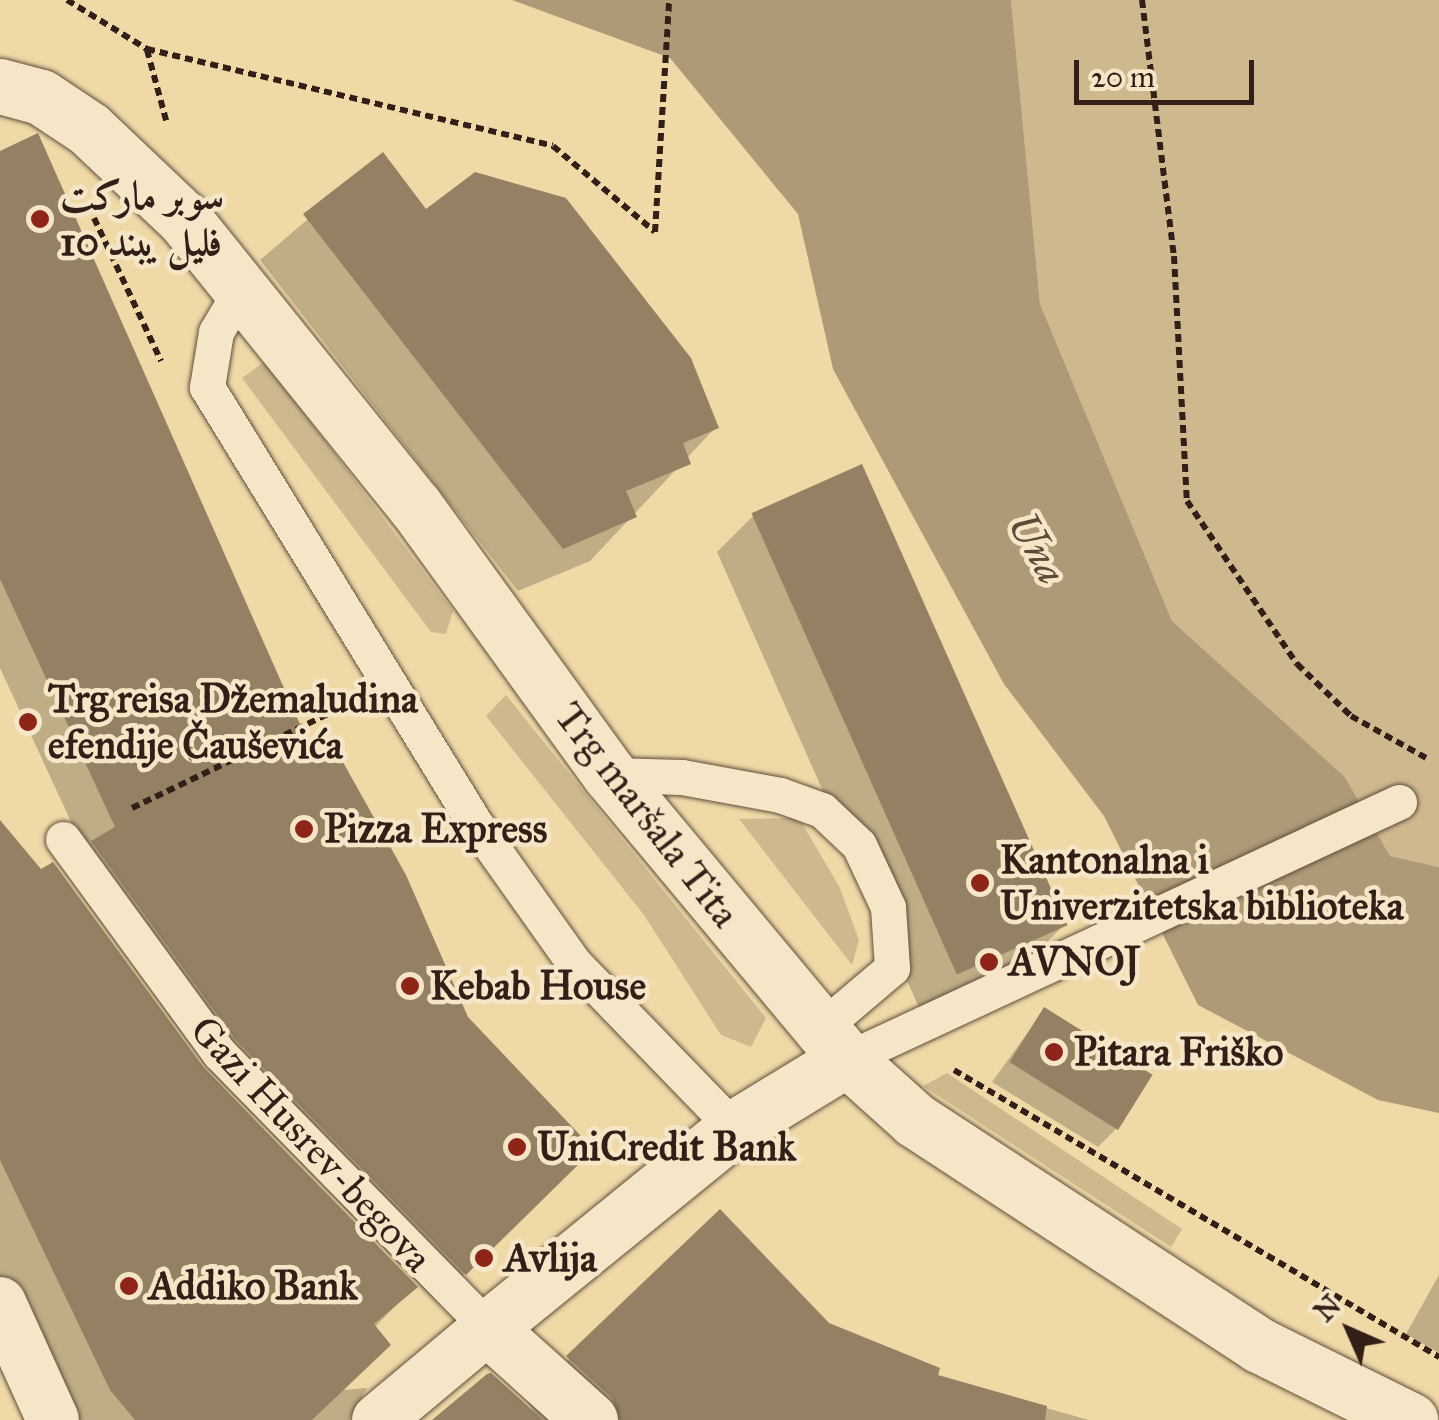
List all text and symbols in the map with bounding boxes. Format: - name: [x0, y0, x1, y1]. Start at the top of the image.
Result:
- scale bar: [1079, 40, 1259, 102]
- text: 20 m: [1091, 59, 1155, 95]
- place label: سوبر ماركت 10 فليل يبند: [60, 172, 224, 266]
- marker: سوبر ماركت 10 فليل يبند: [29, 208, 51, 230]
- water label: Una: [997, 503, 1077, 593]
- place label: Trg reisa Džemaludina efendije Čauševića: [48, 675, 418, 769]
- street label: Trg maršala Tita: [545, 693, 749, 937]
- marker: Trg reisa Džemaludina efendije Čauševića: [17, 711, 39, 733]
- place label: Pizza Express: [324, 805, 547, 853]
- marker: Pizza Express: [293, 818, 315, 840]
- place label: Kantonalna i Univerzitetska biblioteka: [1000, 836, 1404, 930]
- marker: Kantonalna i Univerzitetska biblioteka: [969, 872, 991, 894]
- place label: AVNOJ: [1009, 938, 1140, 986]
- marker: AVNOJ: [978, 951, 1000, 973]
- place label: Kebab House: [430, 962, 646, 1010]
- marker: Kebab House: [399, 975, 421, 997]
- street label: Gazi Husrev-begova: [180, 1006, 442, 1282]
- place label: Pitara Friško: [1074, 1028, 1284, 1076]
- marker: Pitara Friško: [1043, 1041, 1065, 1063]
- place label: UniCredit Bank: [537, 1123, 796, 1171]
- marker: UniCredit Bank: [506, 1136, 528, 1158]
- place label: Avlija: [504, 1234, 597, 1282]
- marker: Avlija: [473, 1247, 495, 1269]
- place label: Addiko Bank: [149, 1262, 358, 1310]
- marker: Addiko Bank: [118, 1275, 140, 1297]
- north arrow: [1299, 1280, 1399, 1380]
- text: N: [1307, 1288, 1348, 1329]

